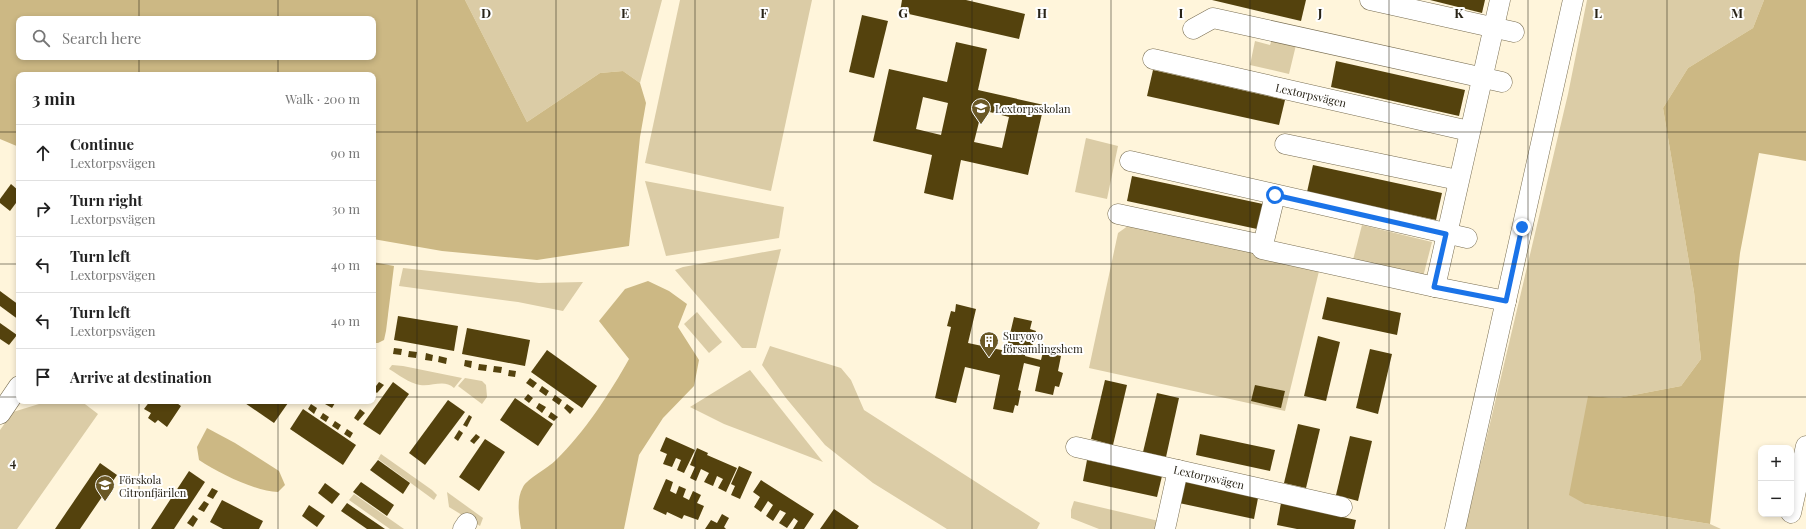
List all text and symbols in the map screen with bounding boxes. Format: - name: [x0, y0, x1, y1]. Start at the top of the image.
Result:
- text: D: [481, 4, 491, 21]
- text: E: [621, 4, 629, 21]
- text: F: [760, 4, 768, 21]
- text: G: [898, 4, 908, 21]
- text: H: [1037, 4, 1047, 21]
- text: I: [1179, 4, 1184, 21]
- text: J: [1317, 4, 1323, 21]
- text: K: [1454, 4, 1464, 21]
- text: L: [1594, 4, 1602, 21]
- text: M: [1731, 4, 1743, 21]
- search box: [16, 16, 376, 60]
- icon: search: [30, 27, 52, 49]
- text: Search here: [62, 28, 141, 48]
- street label: Lextorpsvägen: [1274, 80, 1348, 111]
- text: 3 min: [32, 87, 75, 109]
- text: Walk · 200 m: [285, 90, 360, 107]
- school or university icon: Lextorpsskolan: [970, 97, 992, 125]
- place label: Lextorpsskolan: [995, 101, 1071, 116]
- text: Continue: [70, 134, 134, 154]
- icon: ahead: [32, 142, 54, 164]
- text: 90 m: [331, 144, 360, 161]
- text: Lextorpsvägen: [70, 154, 156, 171]
- route start: [1266, 186, 1284, 204]
- text: Turn right: [70, 190, 143, 210]
- icon: right: [32, 198, 54, 220]
- text: 30 m: [332, 200, 360, 217]
- text: Lextorpsvägen: [70, 210, 156, 227]
- route end: [1513, 218, 1531, 236]
- text: Turn left: [70, 246, 131, 266]
- icon: left: [32, 254, 54, 276]
- text: 40 m: [331, 256, 360, 273]
- text: Lextorpsvägen: [70, 266, 156, 283]
- text: Turn left: [70, 302, 131, 322]
- icon: left: [32, 310, 54, 332]
- text: 40 m: [331, 312, 360, 329]
- text: Lextorpsvägen: [70, 322, 156, 339]
- place label: Suryoyo församlingshem: [1003, 328, 1083, 356]
- building icon: Suryoyo församlingshem: [978, 330, 1000, 358]
- icon: arrive: [32, 366, 54, 388]
- text: Arrive at destination: [70, 367, 212, 387]
- map controls: [1758, 445, 1794, 517]
- button: +: [1758, 445, 1794, 481]
- text: 4: [10, 453, 17, 470]
- street label: Lextorpsvägen: [1172, 462, 1246, 493]
- place label: Förskola Citronfjärilen: [119, 472, 187, 500]
- school or university icon: Förskola Citronfjärilen: [94, 474, 116, 502]
- button: −: [1758, 481, 1794, 517]

